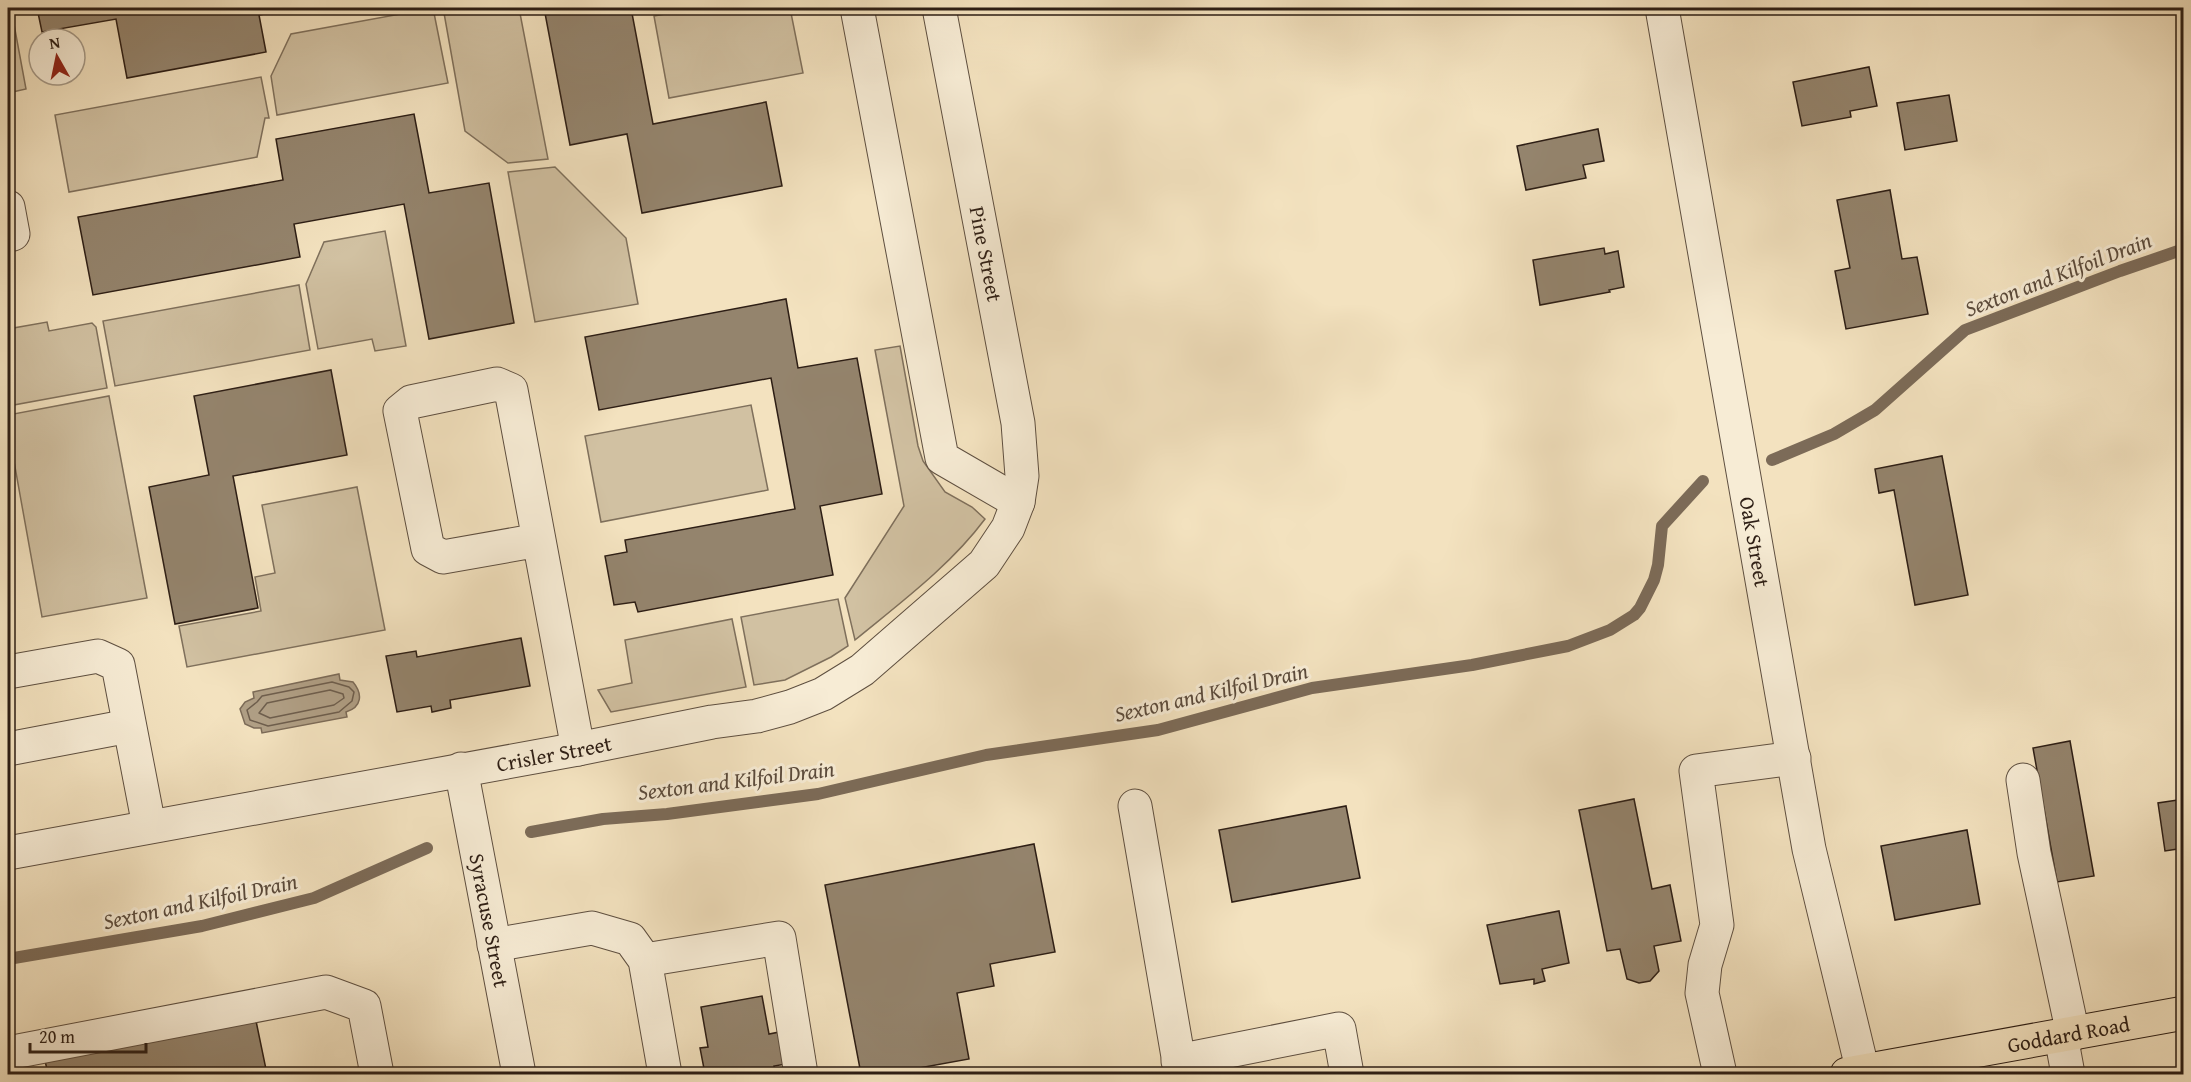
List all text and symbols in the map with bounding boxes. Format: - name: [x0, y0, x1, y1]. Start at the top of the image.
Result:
- north arrow: [27, 27, 87, 87]
- text: N: [47, 29, 62, 55]
- street label: Pine Street: [962, 204, 1011, 305]
- water label: Sexton and Kilfoil Drain: [1960, 224, 2156, 324]
- street label: Oak Street: [1732, 494, 1779, 590]
- water label: Sexton and Kilfoil Drain: [1111, 654, 1311, 730]
- street label: Crisler Street: [494, 727, 615, 779]
- water label: Sexton and Kilfoil Drain: [636, 752, 836, 808]
- street label: Syracuse Street: [462, 851, 518, 990]
- water label: Sexton and Kilfoil Drain: [100, 865, 300, 937]
- street label: Goddard Road: [2005, 1008, 2133, 1060]
- scale bar: [30, 1016, 146, 1054]
- text: 20 m: [39, 1023, 75, 1050]

